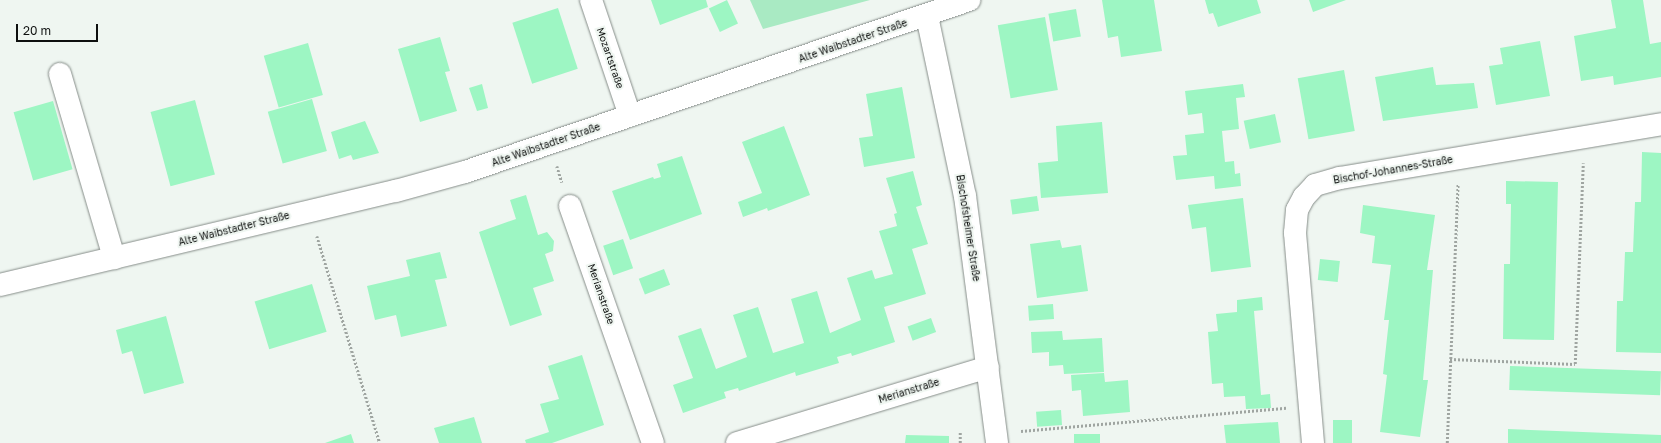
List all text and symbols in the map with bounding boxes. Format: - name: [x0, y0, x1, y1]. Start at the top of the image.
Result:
- scale bar: [18, 16, 100, 42]
- street label: Alte Waibstadter Straße: [797, 17, 909, 65]
- text: 20 m: [23, 23, 51, 38]
- street label: Mozartstraße: [594, 26, 626, 90]
- street label: Alte Waibstadter Straße: [490, 121, 602, 169]
- street label: Bischof-Johannes-Straße: [1332, 154, 1454, 186]
- street label: Bischofsheimer Straße: [954, 174, 982, 282]
- street label: Alte Waibstadter Straße: [177, 209, 291, 249]
- street label: Merianstraße: [585, 262, 617, 326]
- street label: Merianstraße: [877, 376, 941, 406]

